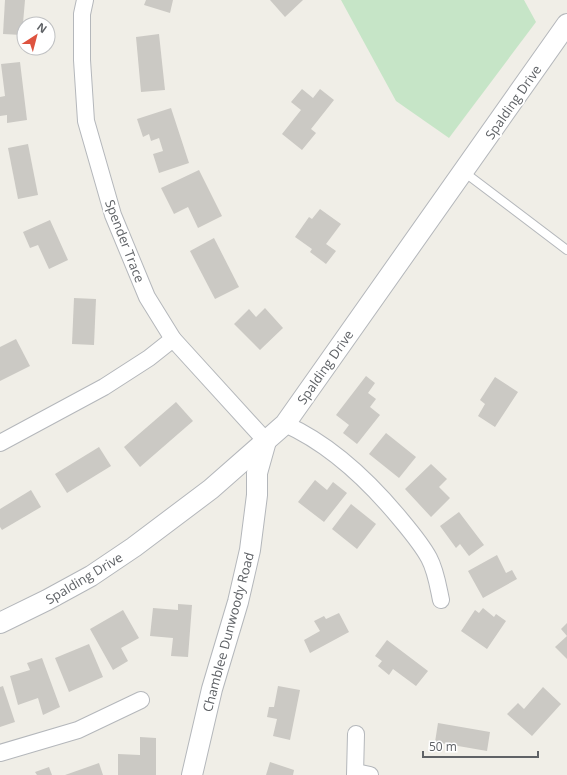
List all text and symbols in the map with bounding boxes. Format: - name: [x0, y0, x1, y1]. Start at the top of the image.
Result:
- north arrow: [16, 16, 56, 56]
- text: N: [34, 19, 50, 36]
- street label: Spalding Drive: [481, 61, 545, 143]
- street label: Spender Trace: [101, 197, 149, 285]
- street label: Spalding Drive: [293, 326, 357, 408]
- street label: Spalding Drive: [42, 548, 126, 608]
- street label: Chamblee Dunwoody Road: [198, 550, 258, 714]
- scale bar: [423, 733, 538, 759]
- text: 50 m: [429, 738, 457, 755]

